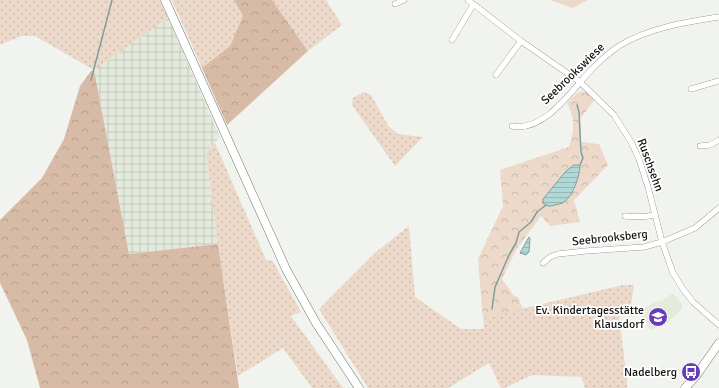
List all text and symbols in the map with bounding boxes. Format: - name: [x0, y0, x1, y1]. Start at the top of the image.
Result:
- street label: Seebrookswiese: [538, 40, 608, 108]
- street label: Ruschsehn: [633, 136, 667, 194]
- street label: Seebrooksberg: [571, 227, 649, 249]
- place label: Ev. Kindertagesstätte Klausdorf: [535, 303, 645, 332]
- school or university icon: Ev. Kindertagesstätte Klausdorf: [647, 306, 669, 328]
- bus stop icon: Nadelberg: [680, 361, 702, 383]
- place label: Nadelberg: [624, 365, 677, 380]

